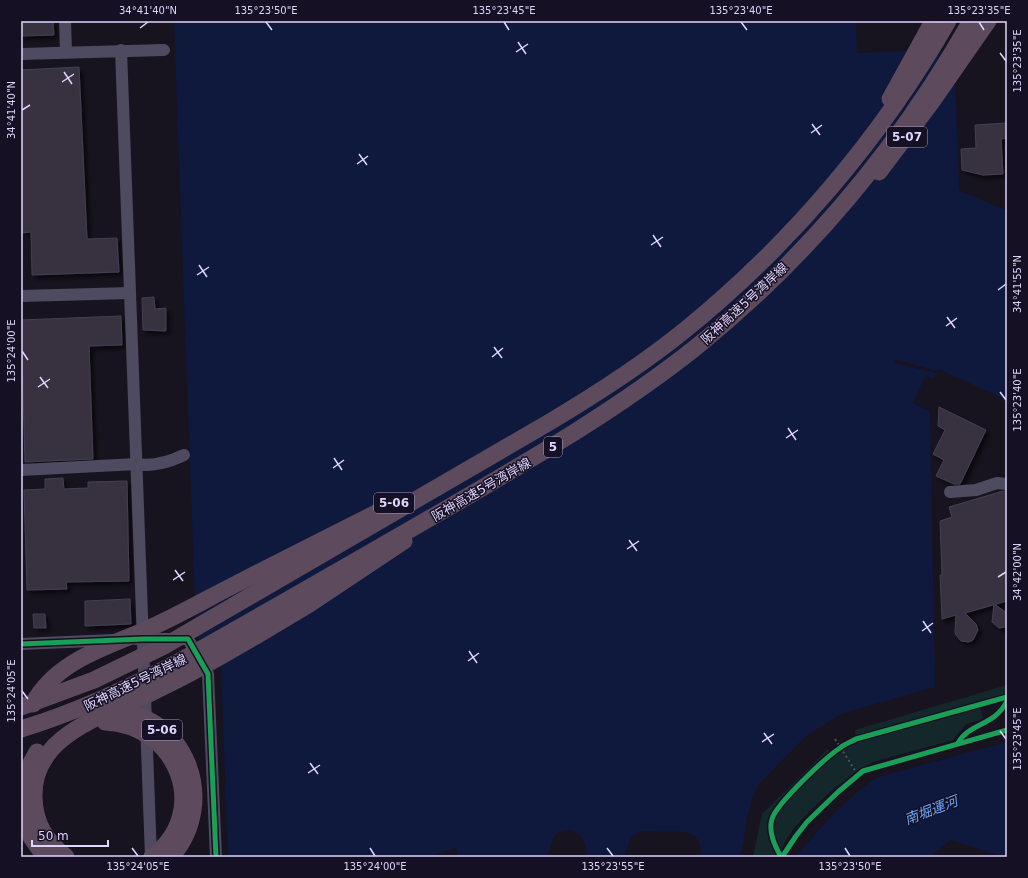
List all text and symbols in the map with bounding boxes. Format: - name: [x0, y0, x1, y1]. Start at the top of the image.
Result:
- text: 34°41'40"N: [119, 5, 177, 16]
- text: 135°23'50"E: [234, 5, 298, 16]
- text: 135°23'45"E: [472, 5, 536, 16]
- text: 135°23'40"E: [709, 5, 773, 16]
- text: 135°23'35"E: [947, 5, 1011, 16]
- text: 135°23'35"E: [1012, 29, 1023, 93]
- text: 34°41'40"N: [6, 81, 17, 139]
- road number: 5-07: [887, 127, 927, 147]
- text: 34°41'55"N: [1012, 255, 1023, 313]
- street label: 阪神高速5号湾岸線: [698, 260, 791, 347]
- text: 135°24'00"E: [6, 319, 17, 383]
- text: 135°23'40"E: [1012, 368, 1023, 432]
- road number: 5: [544, 437, 562, 457]
- street label: 阪神高速5号湾岸線: [429, 455, 534, 524]
- road number: 5-06: [374, 493, 414, 513]
- text: 34°42'00"N: [1012, 543, 1023, 601]
- street label: 阪神高速5号湾岸線: [81, 651, 189, 714]
- text: 135°24'05"E: [6, 659, 17, 723]
- text: 135°23'45"E: [1012, 707, 1023, 771]
- road number: 5-06: [142, 720, 182, 740]
- water label: 南堀運河: [902, 791, 963, 828]
- scale bar: [32, 822, 108, 848]
- text: 50 m: [38, 829, 69, 843]
- text: 135°24'05"E: [106, 861, 170, 872]
- text: 135°24'00"E: [343, 861, 407, 872]
- text: 135°23'55"E: [581, 861, 645, 872]
- text: 135°23'50"E: [818, 861, 882, 872]

